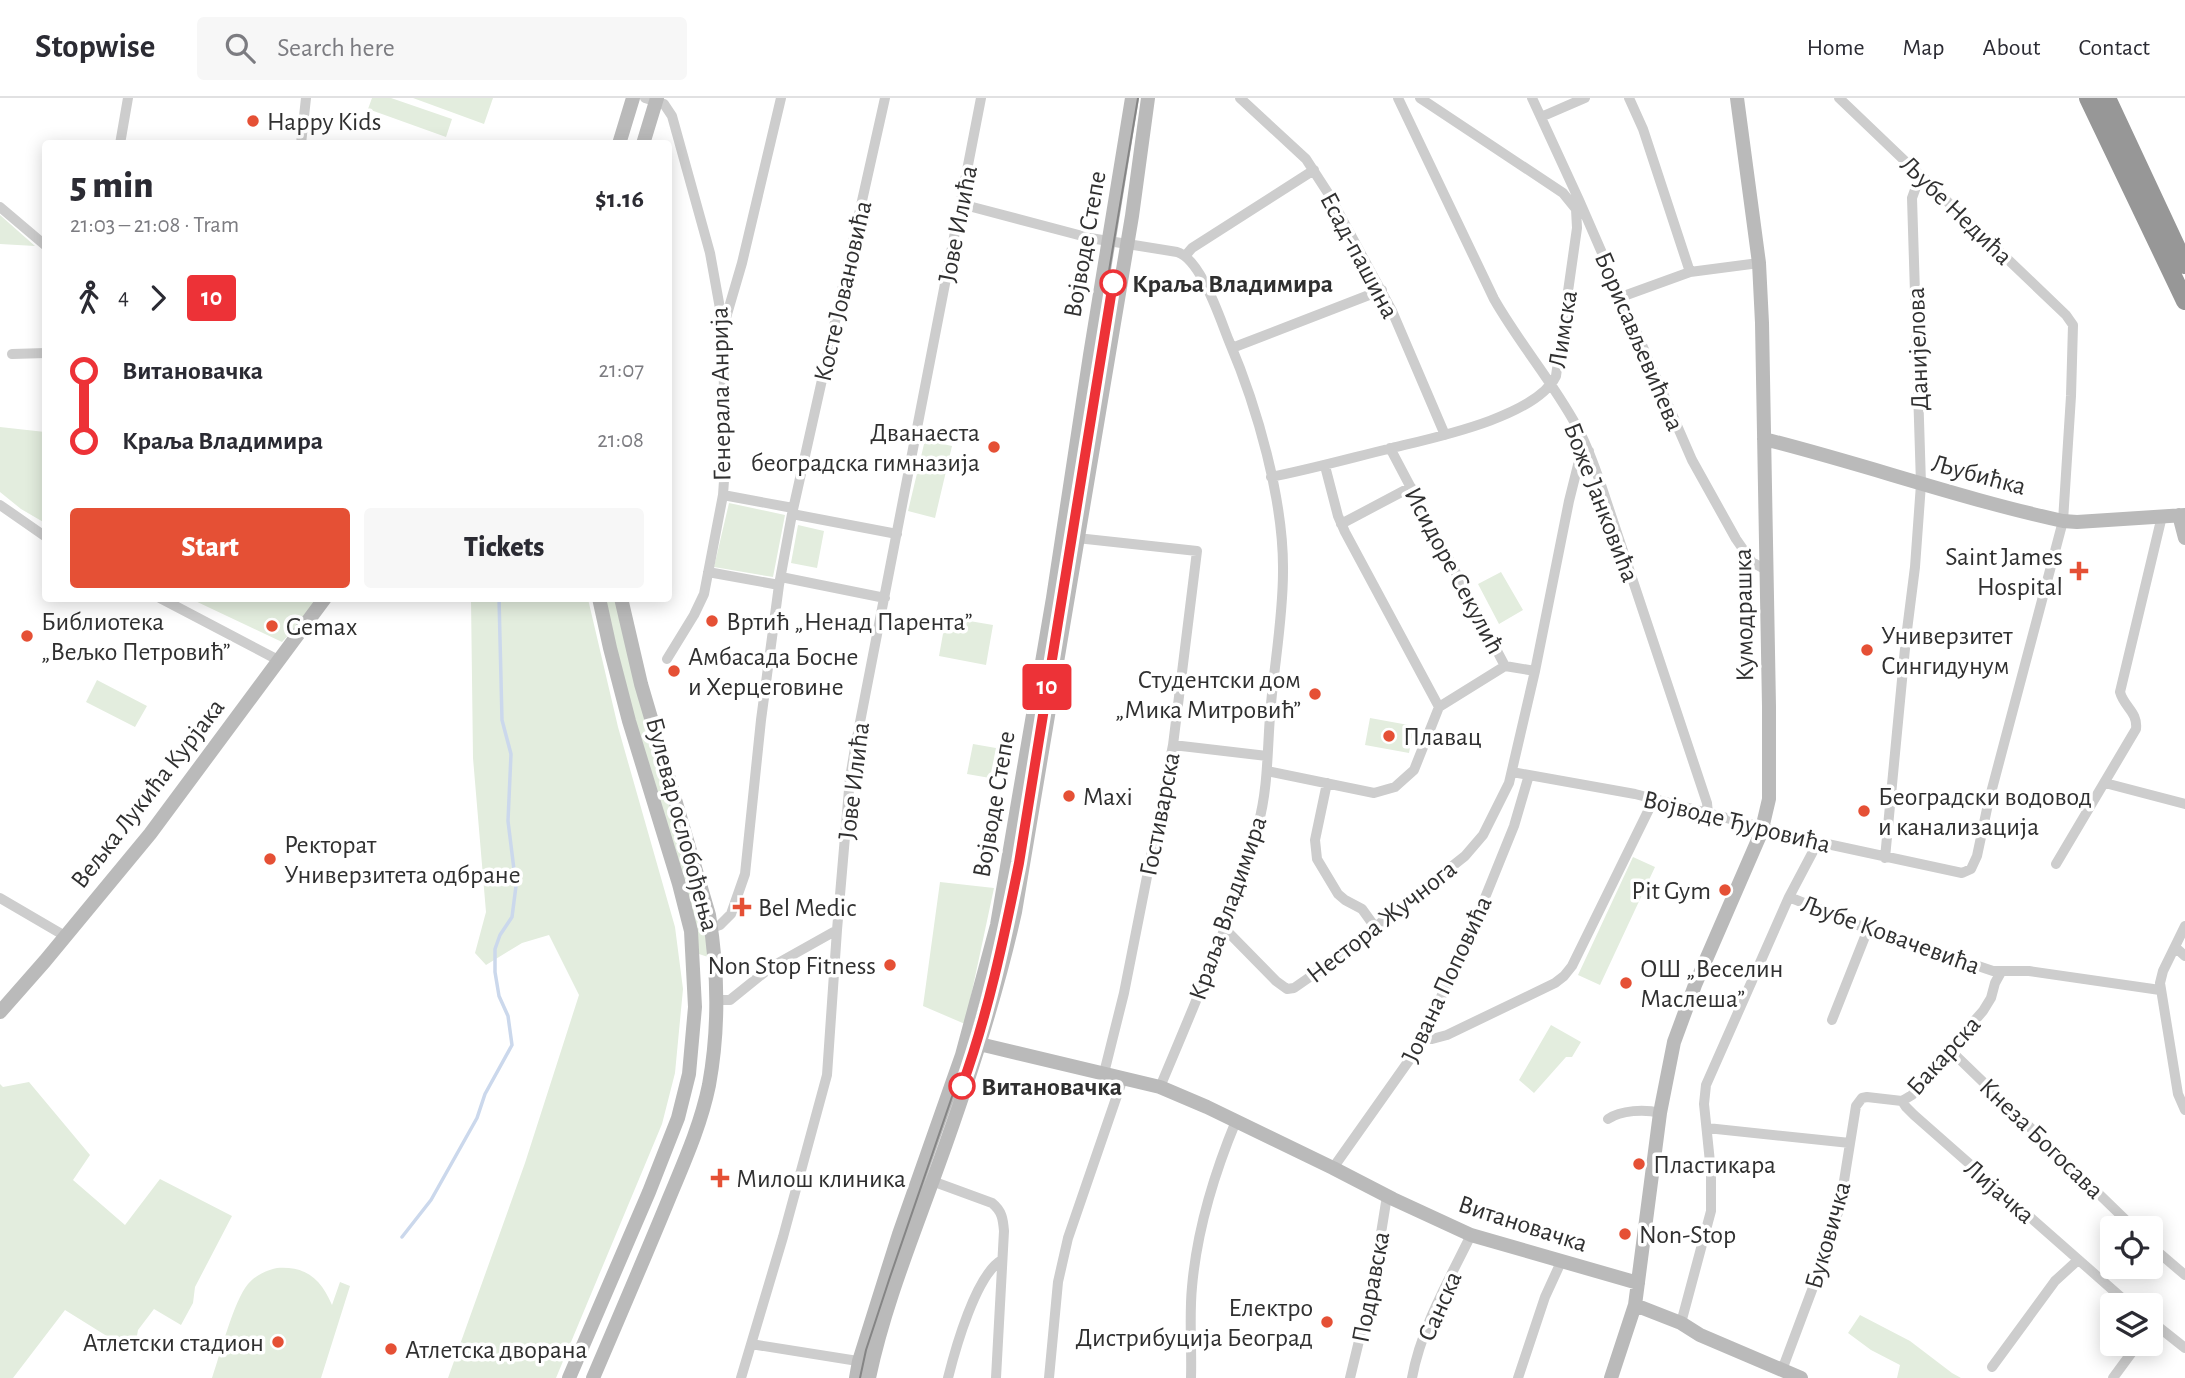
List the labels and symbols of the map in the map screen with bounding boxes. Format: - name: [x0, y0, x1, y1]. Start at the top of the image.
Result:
- place label: Happy Kids: [267, 109, 381, 135]
- marker: Happy Kids: [245, 113, 261, 129]
- street label: Љубе Недића: [1895, 151, 2017, 270]
- street label: Јове Илића: [934, 163, 982, 285]
- street label: Војводе Степе: [1059, 169, 1111, 320]
- street label: Есад-пашина: [1315, 188, 1403, 323]
- street label: Косте Јовановића: [810, 198, 876, 384]
- street label: Борисављевићева: [1590, 248, 1689, 435]
- marker: Краља Владимира: [1100, 270, 1126, 296]
- place label: Краља Владимира: [1132, 271, 1333, 297]
- street label: Данијелова: [1903, 287, 1933, 411]
- street label: Лимска: [1544, 288, 1582, 370]
- street label: Генерала Анрија: [706, 306, 736, 481]
- street label: Боже Јанковића: [1559, 419, 1643, 586]
- place label: Дванаеста београдска гимназија: [751, 420, 980, 476]
- marker: Дванаеста београдска гимназија: [986, 439, 1002, 455]
- street label: Љубићка: [1929, 450, 2029, 500]
- street label: Исидоре Секулић: [1399, 483, 1509, 658]
- place label: Saint James Hospital: [1945, 544, 2063, 600]
- street label: Кумодрашка: [1730, 548, 1758, 682]
- marker: Saint James Hospital: [2069, 561, 2089, 581]
- place label: Библиотека „Вељко Петровић”: [41, 609, 230, 665]
- place label: Вртић „Ненад Парента”: [726, 609, 972, 635]
- marker: Вртић „Ненад Парента”: [704, 613, 720, 629]
- place label: Gemax: [286, 614, 357, 640]
- marker: Gemax: [264, 618, 280, 634]
- place label: Универзитет Сингидунум: [1881, 623, 2013, 679]
- marker: Библиотека „Вељко Петровић”: [19, 628, 35, 644]
- marker: Универзитет Сингидунум: [1859, 642, 1875, 658]
- place label: Амбасада Босне и Херцеговине: [688, 644, 859, 700]
- marker: Амбасада Босне и Херцеговине: [666, 663, 682, 679]
- line badge: 10: [1016, 664, 1078, 710]
- place label: Студентски дом „Мика Митровић”: [1115, 667, 1301, 723]
- marker: Студентски дом „Мика Митровић”: [1307, 686, 1323, 702]
- street label: Вељка Лукића Курјака: [66, 694, 230, 893]
- street label: Булевар ослобођења: [641, 715, 723, 934]
- street label: Јове Илића: [834, 720, 874, 842]
- place label: Плавац: [1403, 724, 1482, 750]
- marker: Плавац: [1381, 728, 1397, 744]
- street label: Војводе Степе: [968, 729, 1020, 880]
- street label: Гостиварска: [1135, 750, 1185, 878]
- place label: Maxi: [1083, 784, 1133, 810]
- place label: Београдски водовод и канализација: [1878, 784, 2092, 840]
- street label: Војводе Ђуровића: [1640, 786, 1833, 858]
- marker: Maxi: [1061, 788, 1077, 804]
- marker: Београдски водовод и канализација: [1856, 803, 1872, 819]
- street label: Краља Владимира: [1184, 813, 1272, 1004]
- place label: Ректорат Универзитета одбране: [284, 832, 521, 888]
- marker: Ректорат Универзитета одбране: [262, 851, 278, 867]
- street label: Нестора Жучнога: [1302, 855, 1461, 988]
- place label: Pit Gym: [1632, 878, 1711, 904]
- marker: Pit Gym: [1717, 882, 1733, 898]
- street label: Љубе Ковачевића: [1798, 891, 1984, 979]
- street label: Јована Поповића: [1397, 892, 1497, 1067]
- place label: Bel Medic: [758, 895, 856, 921]
- marker: Bel Medic: [732, 897, 752, 917]
- place label: Non Stop Fitness: [708, 953, 876, 979]
- place label: ОШ „Веселин Маслеша”: [1640, 956, 1784, 1012]
- marker: Non Stop Fitness: [882, 957, 898, 973]
- marker: ОШ „Веселин Маслеша”: [1618, 975, 1634, 991]
- street label: Бакарска: [1902, 1011, 1986, 1100]
- marker: Витановачка: [949, 1073, 975, 1099]
- street label: Кнеза Богосава: [1974, 1073, 2108, 1204]
- place label: Витановачка: [981, 1074, 1122, 1100]
- place label: Пластикара: [1653, 1152, 1776, 1178]
- street label: Лијачка: [1959, 1155, 2039, 1229]
- marker: Пластикара: [1631, 1156, 1647, 1172]
- place label: Милош клиника: [736, 1166, 906, 1192]
- marker: Милош клиника: [710, 1168, 730, 1188]
- street label: Буковичка: [1800, 1178, 1856, 1292]
- street label: Витановачка: [1455, 1191, 1591, 1257]
- place label: Non-Stop: [1639, 1222, 1736, 1248]
- marker: Non-Stop: [1617, 1226, 1633, 1242]
- street label: Подравска: [1347, 1229, 1395, 1345]
- street label: Санска: [1413, 1267, 1467, 1345]
- place label: Електро Дистрибуција Београд: [1075, 1295, 1313, 1351]
- marker: Електро Дистрибуција Београд: [1319, 1314, 1335, 1330]
- place label: Атлетски стадион: [83, 1330, 264, 1356]
- marker: Атлетски стадион: [270, 1334, 286, 1350]
- place label: Атлетска дворана: [405, 1337, 588, 1363]
- marker: Атлетска дворана: [383, 1341, 399, 1357]

